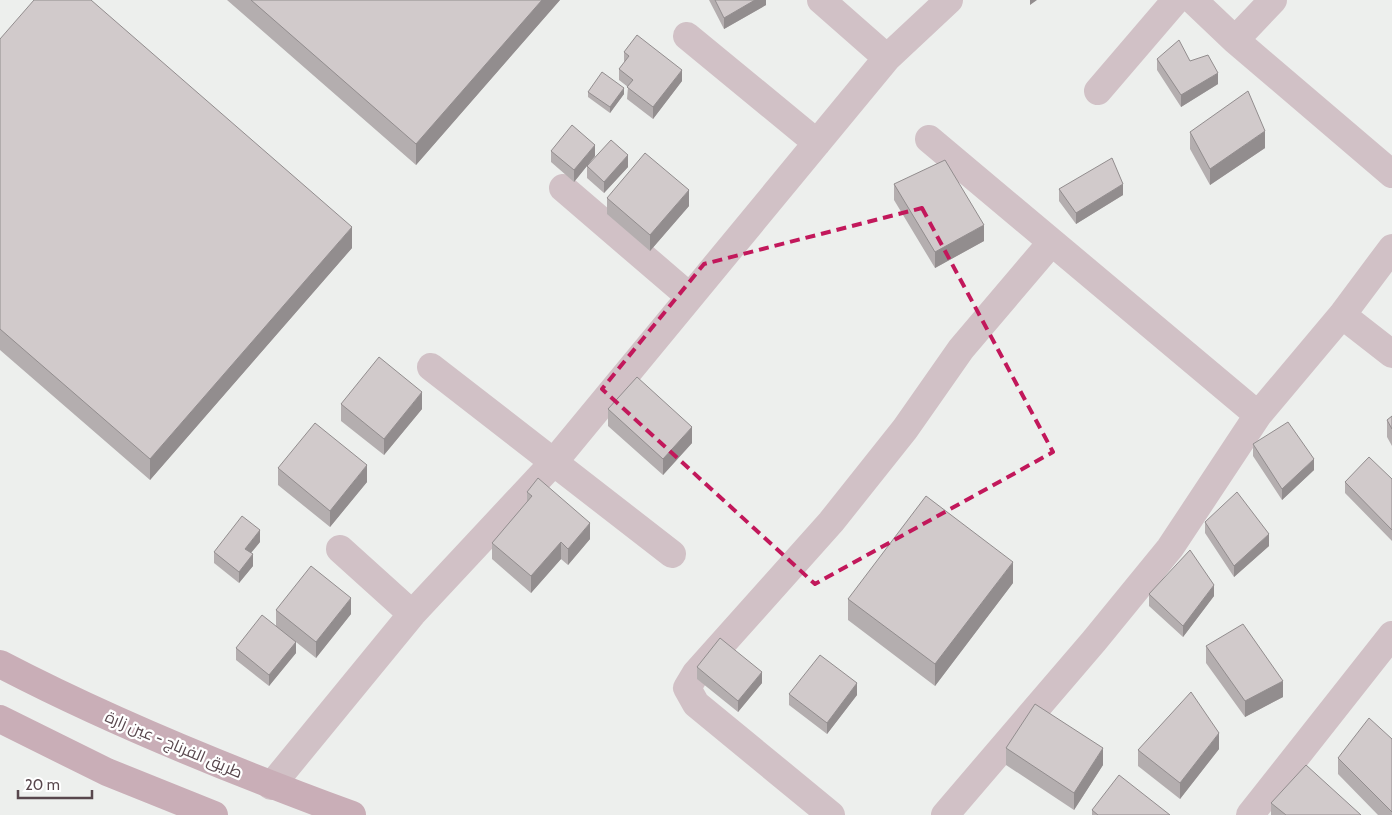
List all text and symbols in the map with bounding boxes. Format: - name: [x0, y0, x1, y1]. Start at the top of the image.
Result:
- street label: طريق الفرناج - عين زارة: [102, 707, 245, 784]
- scale bar: [18, 768, 91, 800]
- text: 20 m: [25, 776, 60, 794]

